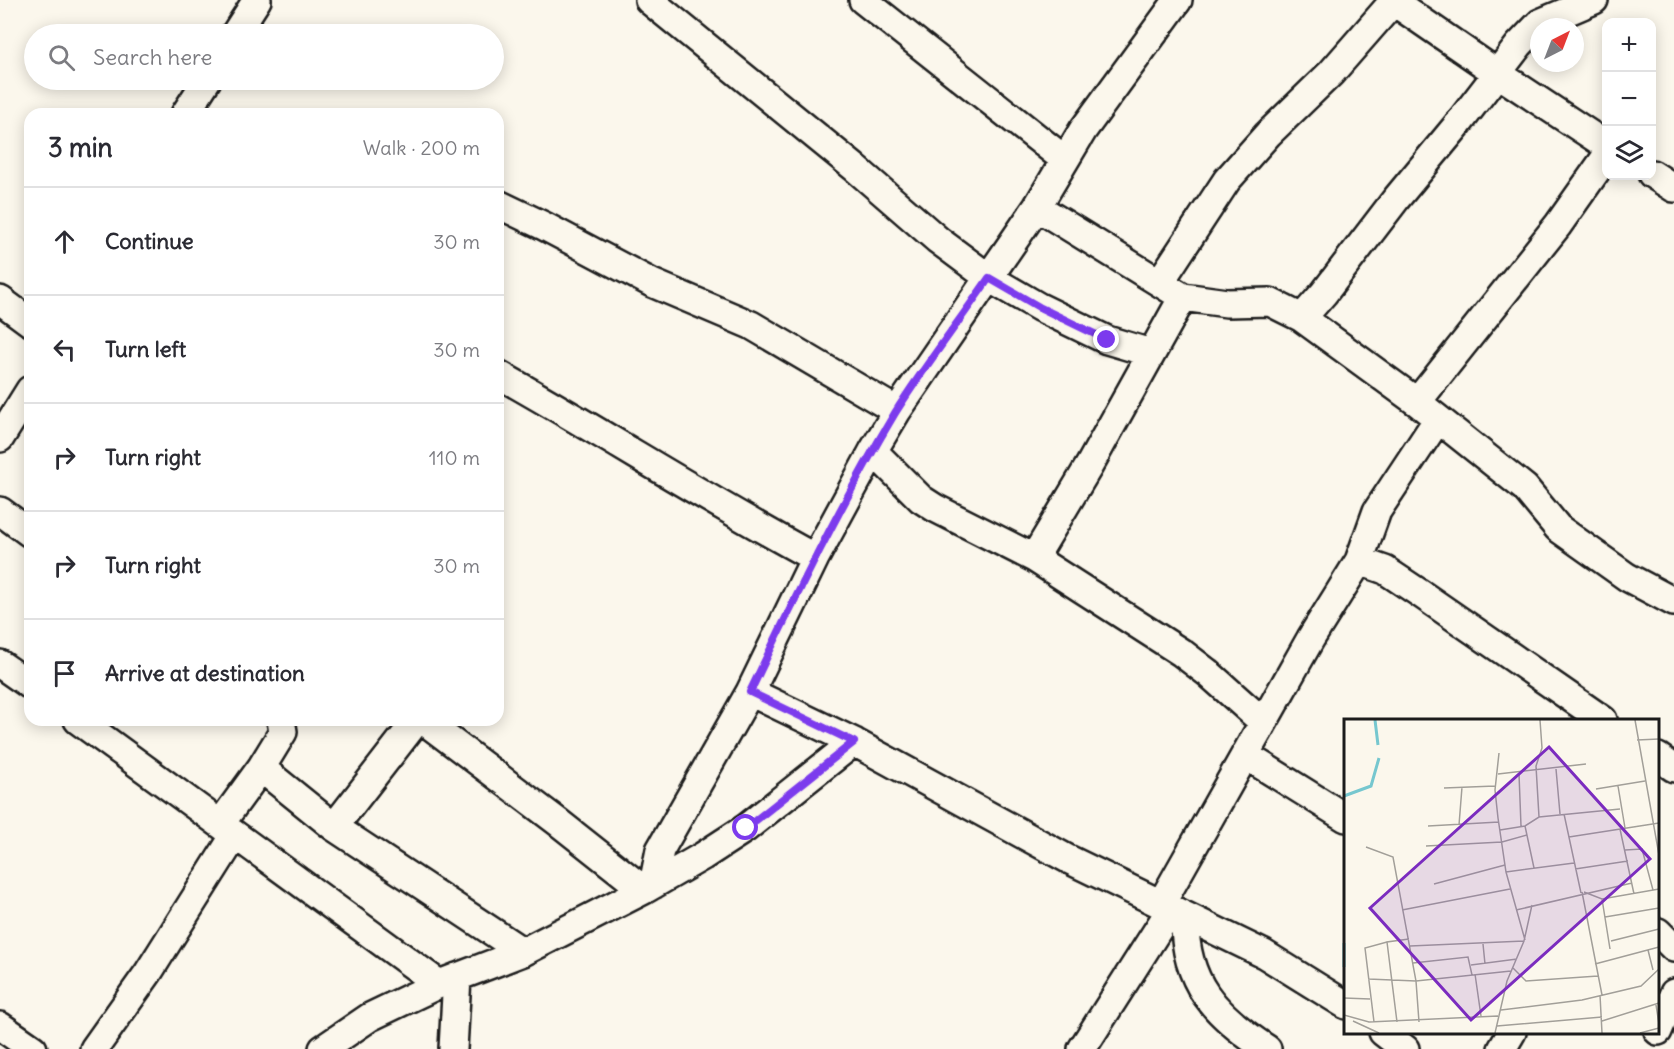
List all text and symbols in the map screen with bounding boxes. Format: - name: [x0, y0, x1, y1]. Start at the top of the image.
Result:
- north arrow: [1530, 18, 1584, 72]
- map controls: [1602, 18, 1656, 180]
- button: +: [1602, 18, 1656, 72]
- search box: [24, 24, 504, 90]
- icon: search: [45, 41, 78, 74]
- text: Search here: [93, 43, 212, 71]
- button: −: [1602, 72, 1656, 126]
- button: layers: [1602, 126, 1656, 180]
- text: 3 min: [48, 131, 113, 164]
- text: Walk · 200 m: [363, 135, 480, 160]
- icon: ahead: [48, 225, 81, 258]
- text: Continue: [105, 227, 194, 255]
- text: 30 m: [433, 229, 480, 254]
- route end: [1093, 326, 1119, 352]
- icon: left: [48, 333, 81, 366]
- text: Turn left: [105, 335, 186, 363]
- text: 30 m: [433, 337, 480, 362]
- icon: right: [48, 441, 81, 474]
- text: Turn right: [105, 443, 201, 471]
- text: 110 m: [429, 445, 480, 470]
- icon: right: [48, 549, 81, 582]
- text: Turn right: [105, 551, 201, 579]
- text: 30 m: [433, 553, 480, 578]
- icon: arrive: [48, 657, 81, 690]
- text: Arrive at destination: [105, 659, 305, 687]
- inset map: [1344, 719, 1659, 1034]
- route start: [732, 814, 758, 840]

